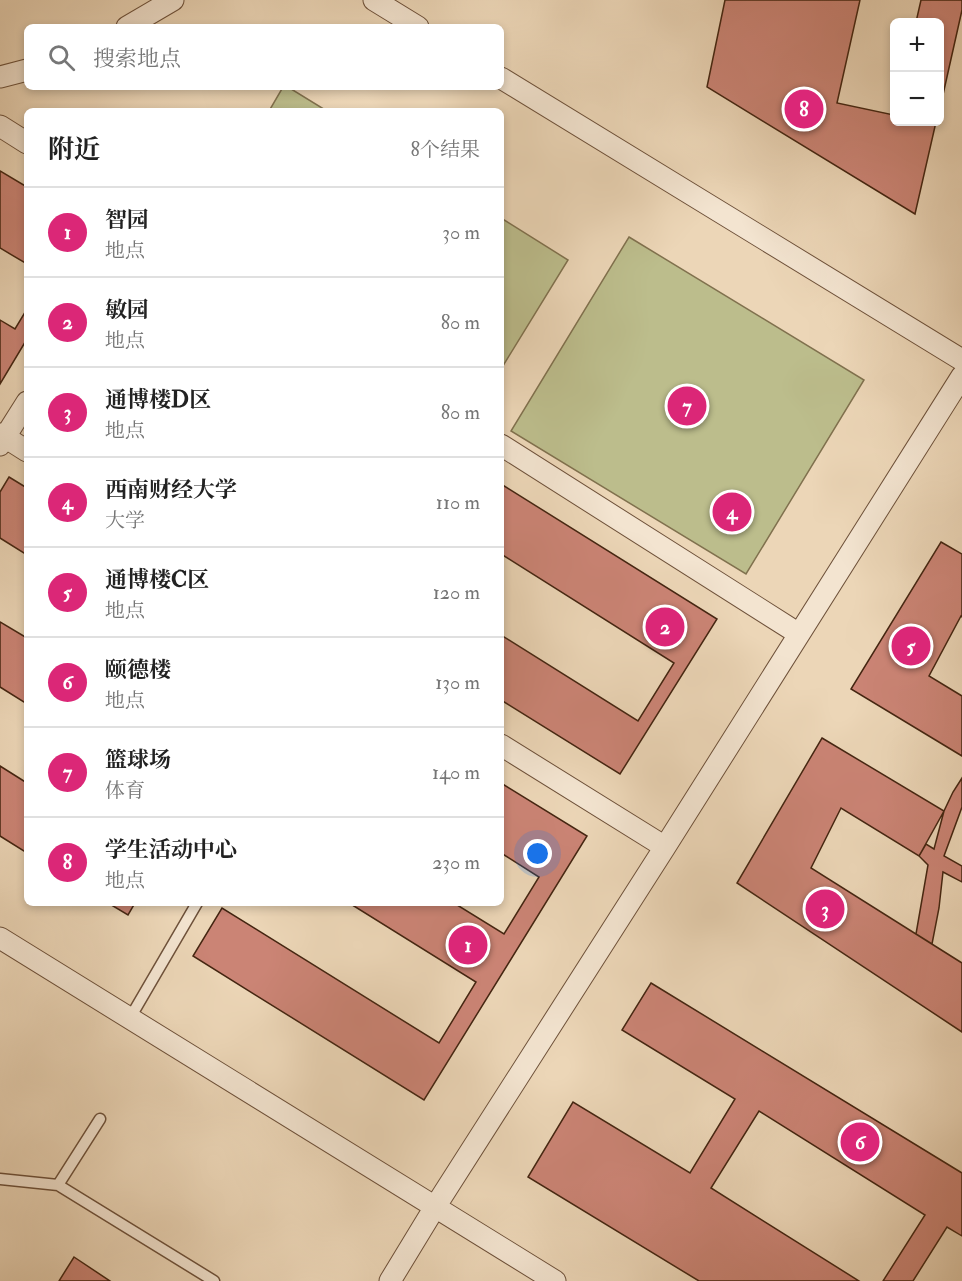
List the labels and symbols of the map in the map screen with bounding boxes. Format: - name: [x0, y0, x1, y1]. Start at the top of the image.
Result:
- pin: 8: [784, 86, 824, 132]
- pin: 7: [668, 384, 706, 428]
- pin: 4: [712, 490, 752, 534]
- pin: 2: [646, 604, 684, 650]
- pin: 5: [892, 624, 930, 668]
- your location: [523, 839, 552, 868]
- pin: 3: [806, 886, 844, 932]
- pin: 1: [448, 922, 488, 968]
- pin: 6: [840, 1120, 880, 1164]

